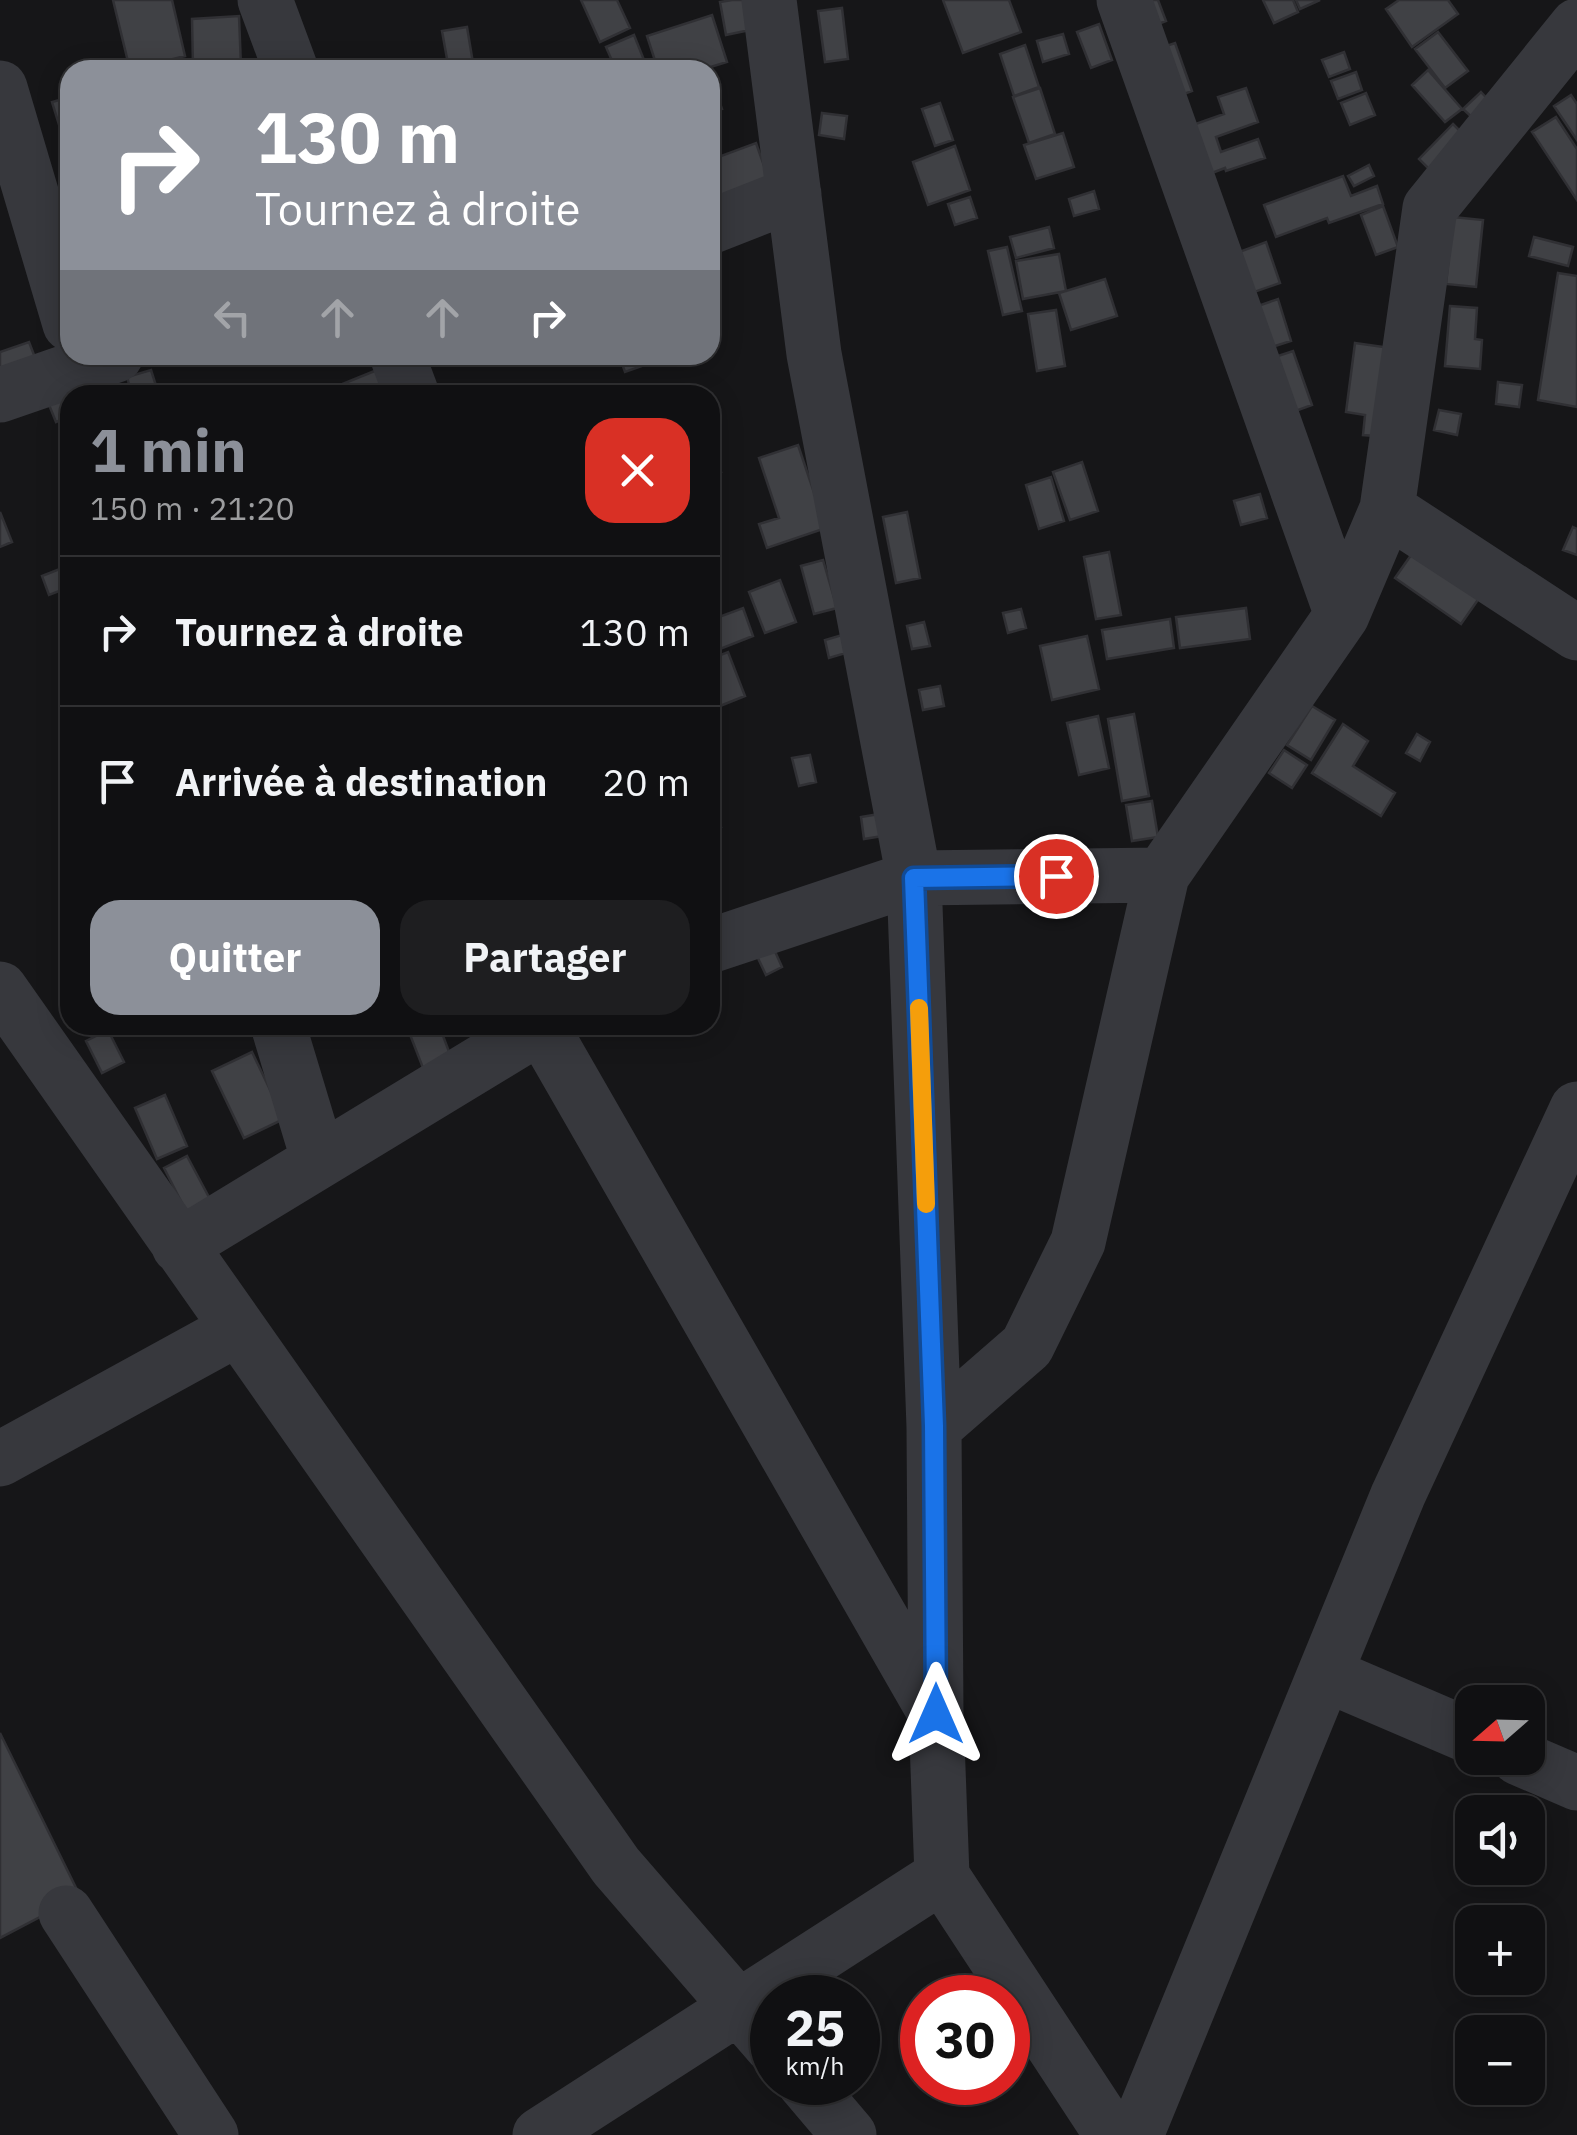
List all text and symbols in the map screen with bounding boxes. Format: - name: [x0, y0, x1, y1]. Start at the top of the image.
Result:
- text: 130 m: [255, 91, 460, 182]
- icon: right: [90, 100, 220, 230]
- text: Tournez à droite: [255, 179, 580, 237]
- icon: left: [205, 290, 260, 345]
- icon: ahead: [310, 290, 365, 345]
- icon: ahead: [415, 290, 470, 345]
- icon: right: [520, 290, 575, 345]
- text: 1 min: [90, 410, 247, 489]
- button: close: [585, 418, 690, 523]
- text: 150 m · 21:20: [90, 487, 295, 529]
- icon: right: [90, 604, 145, 659]
- text: Tournez à droite: [175, 607, 464, 656]
- text: 130 m: [579, 607, 690, 656]
- icon: arrive: [90, 754, 145, 809]
- text: Arrivée à destination: [175, 757, 547, 806]
- text: 20 m: [602, 757, 690, 806]
- pin: [1014, 834, 1099, 919]
- icon: arrive: [1029, 849, 1084, 904]
- button: Quitter: [90, 900, 380, 1015]
- button: Partager: [400, 900, 690, 1015]
- position arrow: [884, 1662, 988, 1766]
- north arrow: [1455, 1685, 1545, 1775]
- map controls: [1455, 1685, 1545, 2105]
- button: sound: [1455, 1795, 1545, 1885]
- button: +: [1455, 1905, 1545, 1995]
- speed limit sign: 30: [900, 1975, 1030, 2105]
- text: 25: [785, 1995, 845, 2060]
- button: −: [1455, 2015, 1545, 2105]
- text: km/h: [786, 2049, 844, 2082]

